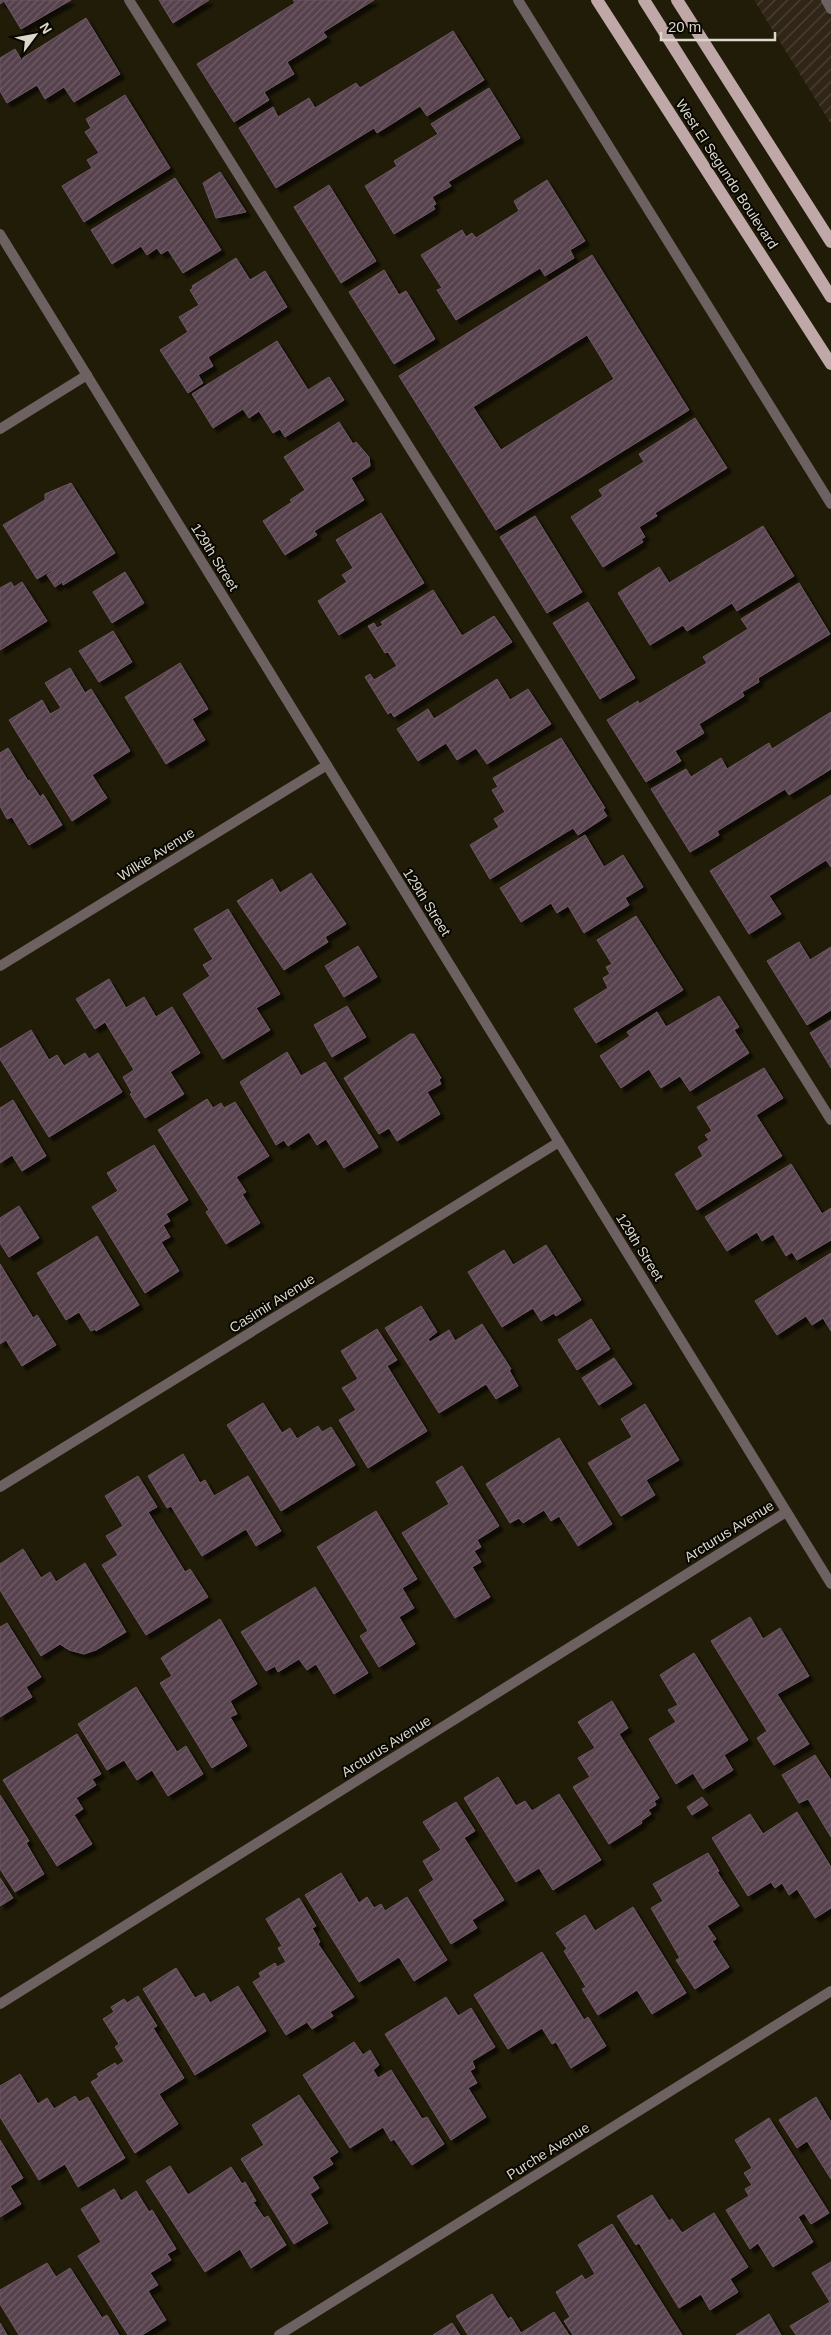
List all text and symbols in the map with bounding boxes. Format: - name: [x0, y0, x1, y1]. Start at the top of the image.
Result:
- north arrow: [10, 10, 60, 60]
- scale bar: [661, 10, 775, 42]
- text: 20 m: [668, 18, 701, 35]
- text: N: [37, 20, 55, 37]
- street label: West El Segundo Boulevard: [673, 96, 781, 252]
- street label: 129th Street: [188, 520, 242, 594]
- street label: Wilkie Avenue: [115, 824, 198, 884]
- street label: 129th Street: [400, 865, 454, 939]
- street label: 129th Street: [613, 1210, 667, 1284]
- street label: Casimir Avenue: [226, 1270, 318, 1336]
- street label: Arcturus Avenue: [681, 1497, 777, 1565]
- street label: Arcturus Avenue: [338, 1712, 434, 1780]
- street label: Purche Avenue: [504, 2119, 593, 2183]

